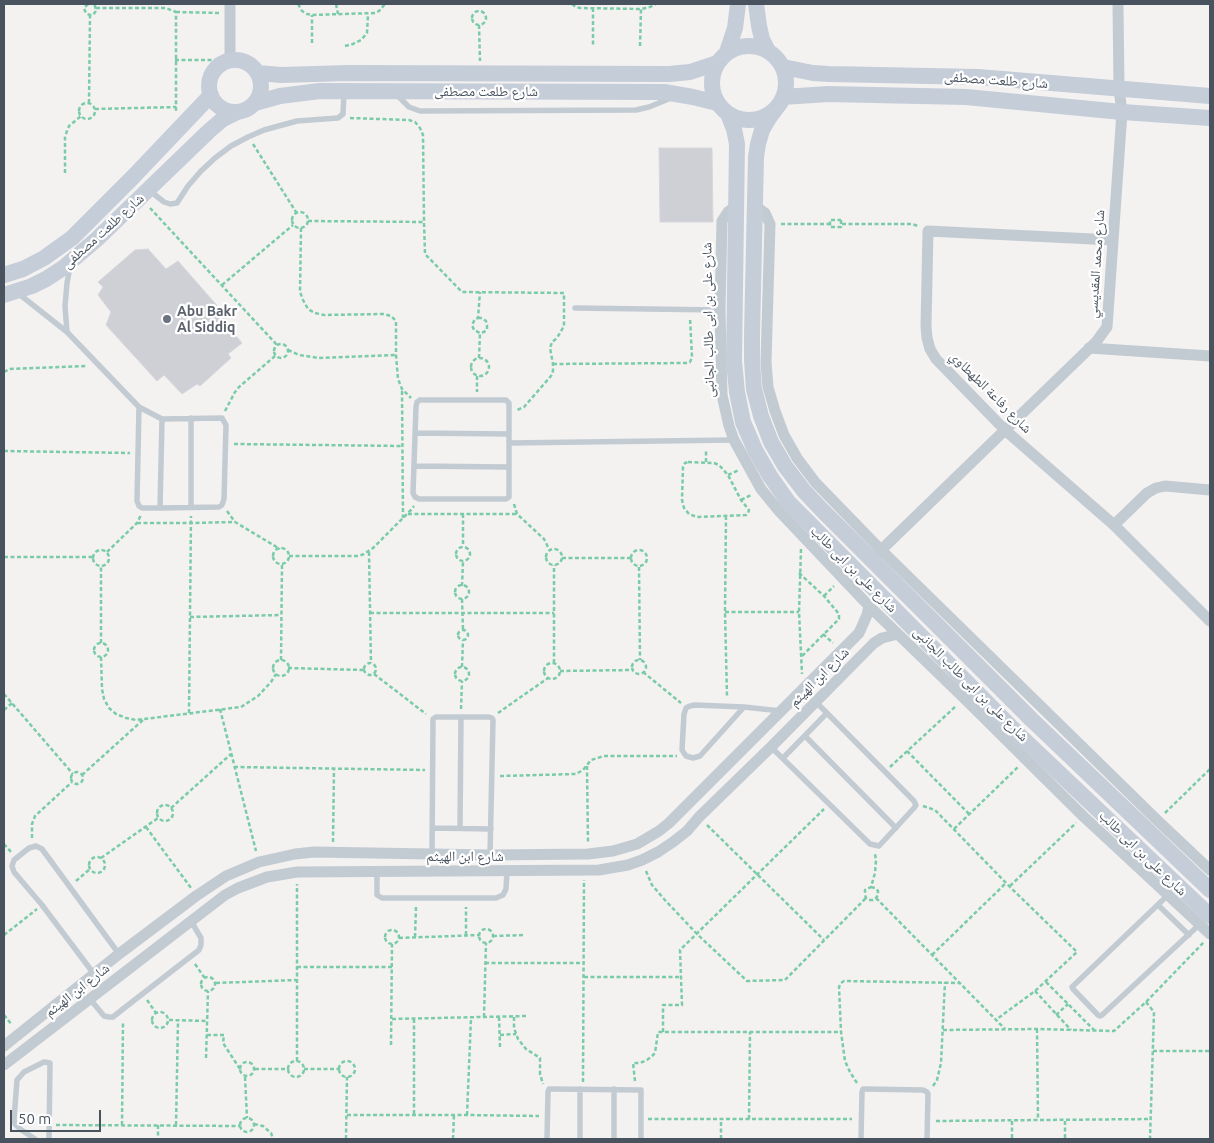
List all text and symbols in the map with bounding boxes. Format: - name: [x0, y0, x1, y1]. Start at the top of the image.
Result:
- street label: شارع طلعت مصطفى: [944, 68, 1048, 92]
- street label: شارع طلعت مصطفى: [434, 83, 538, 99]
- street label: شارع طلعت مصطفى: [59, 190, 147, 272]
- street label: شارع محمد المقديسي: [1084, 209, 1108, 319]
- street label: شارع على بن ابى طالب الجانبى: [698, 242, 718, 398]
- place label: Abu Bakr Al Siddiq: [177, 303, 237, 336]
- marker: Abu Bakr Al Siddiq: [161, 313, 173, 325]
- street label: شارع رفاعة الطهطاوي: [946, 347, 1036, 437]
- street label: شارع على بن ابى طالب: [807, 522, 901, 616]
- street label: شارع على بن ابى طالب الجانبى: [910, 623, 1032, 745]
- street label: شارع ابن الهيثم: [786, 644, 852, 710]
- street label: شارع على بن ابى طالب: [1096, 807, 1190, 899]
- street label: شارع ابن الهيثم: [426, 848, 504, 864]
- street label: شارع ابن الهيثم: [41, 960, 113, 1020]
- scale bar: [12, 1100, 104, 1132]
- text: 50 m: [18, 1110, 51, 1127]

